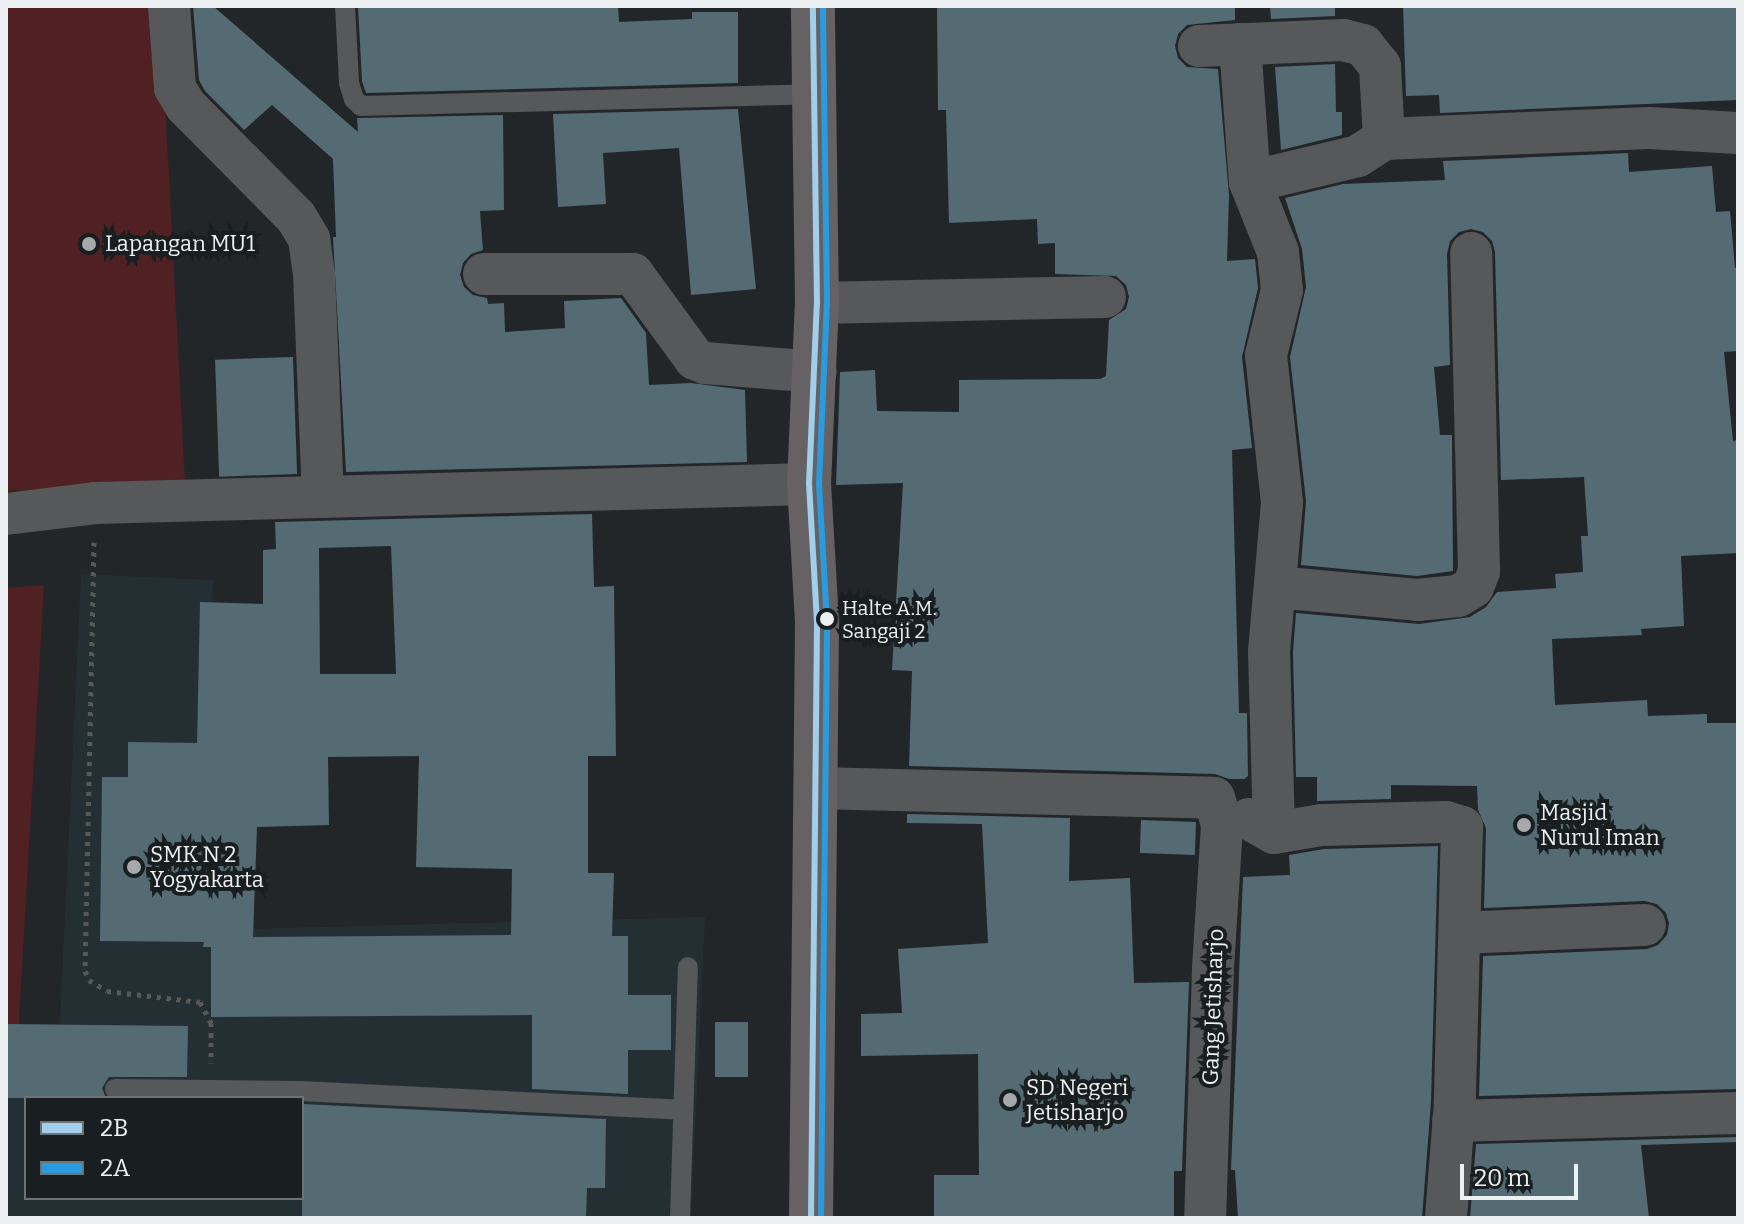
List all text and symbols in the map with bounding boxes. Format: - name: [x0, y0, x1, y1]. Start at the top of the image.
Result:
- place label: Lapangan MU1: [105, 231, 255, 257]
- marker: Lapangan MU1: [80, 235, 98, 253]
- place label: Halte A.M. Sangaji 2: [842, 596, 937, 643]
- marker: Halte A.M. Sangaji 2: [819, 611, 835, 627]
- place label: Masjid Nurul Iman: [1540, 799, 1660, 850]
- marker: Masjid Nurul Iman: [1515, 816, 1533, 834]
- place label: SMK N 2 Yogyakarta: [150, 841, 264, 892]
- marker: SMK N 2 Yogyakarta: [125, 858, 143, 876]
- street label: Gang Jetisharjo: [1197, 928, 1229, 1086]
- place label: SD Negeri Jetisharjo: [1026, 1074, 1128, 1126]
- marker: SD Negeri Jetisharjo: [1001, 1091, 1019, 1109]
- legend: [24, 1096, 304, 1200]
- text: 2B: [100, 1114, 129, 1142]
- scale bar: [1464, 1148, 1582, 1198]
- text: 2A: [100, 1154, 130, 1182]
- text: 20 m: [1474, 1164, 1530, 1192]

